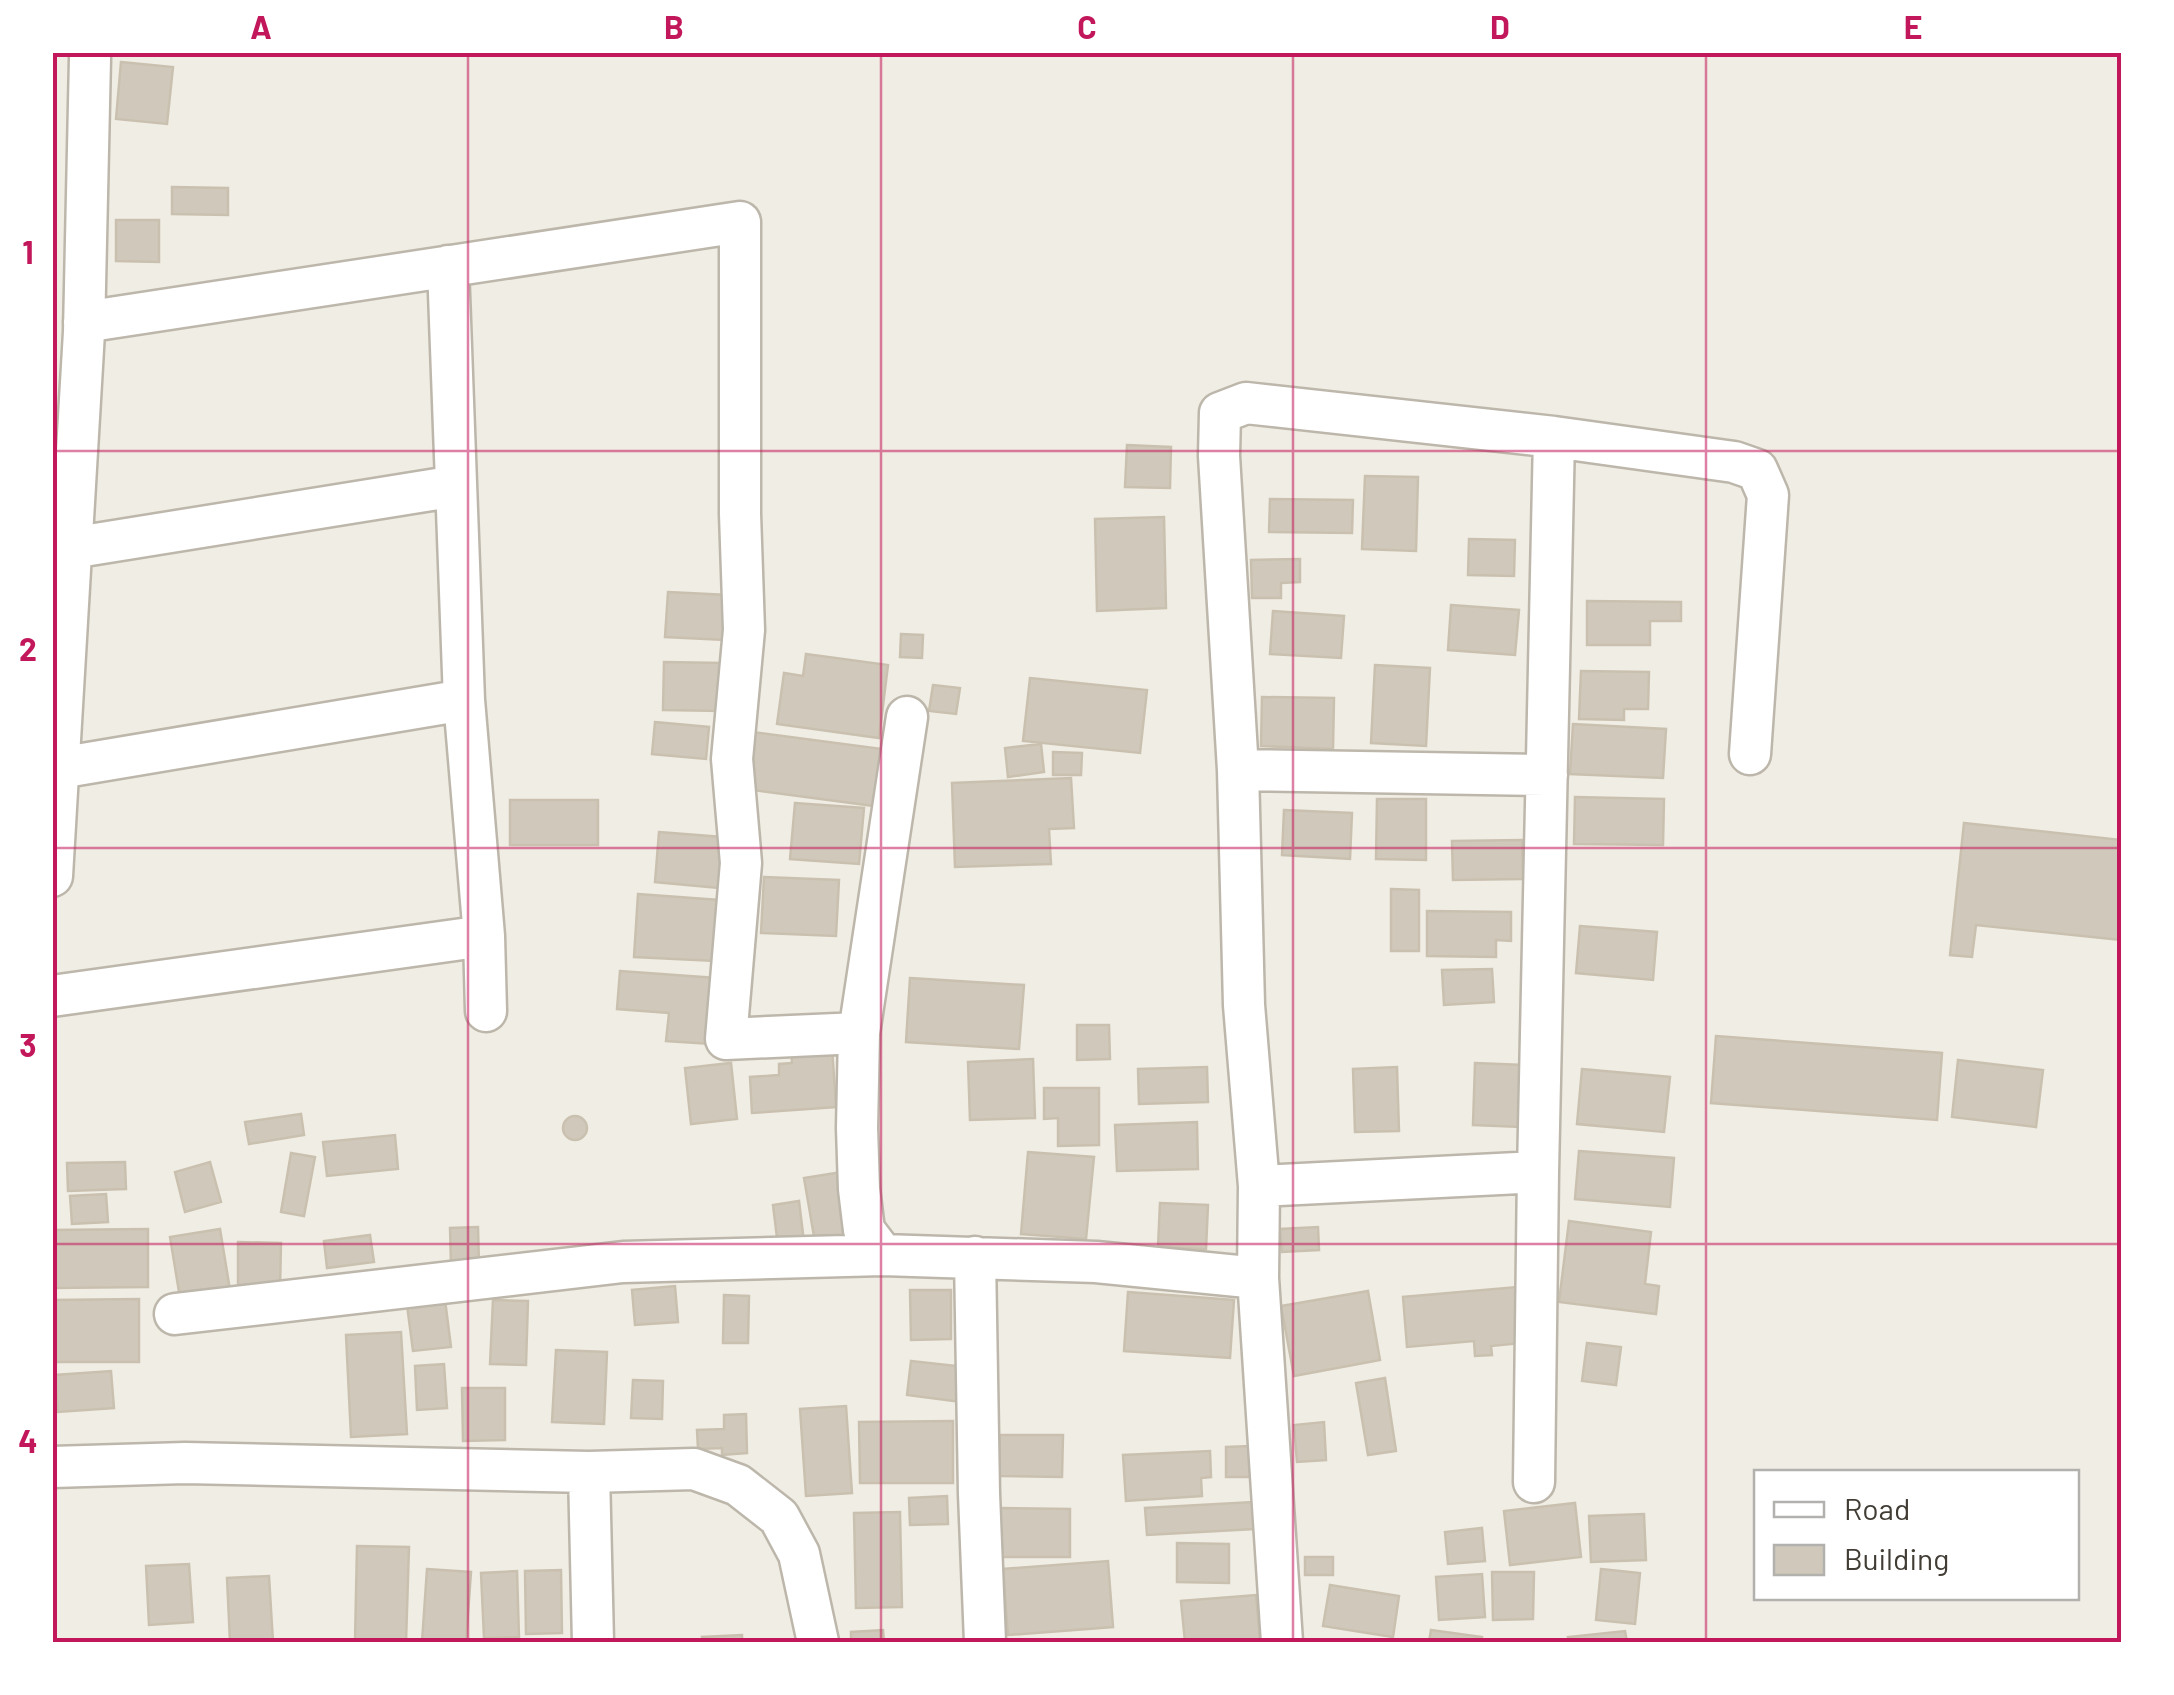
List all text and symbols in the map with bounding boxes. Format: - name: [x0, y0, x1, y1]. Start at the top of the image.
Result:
- text: A: [250, 7, 272, 45]
- text: B: [664, 7, 684, 45]
- text: C: [1077, 7, 1097, 45]
- text: D: [1490, 7, 1510, 45]
- text: E: [1904, 7, 1922, 45]
- text: 1: [22, 232, 34, 270]
- text: 2: [19, 629, 37, 667]
- text: 3: [19, 1025, 37, 1063]
- text: 4: [18, 1421, 38, 1459]
- legend: [1754, 1470, 2079, 1600]
- text: Road: [1844, 1490, 1910, 1526]
- text: Building: [1844, 1540, 1949, 1576]

